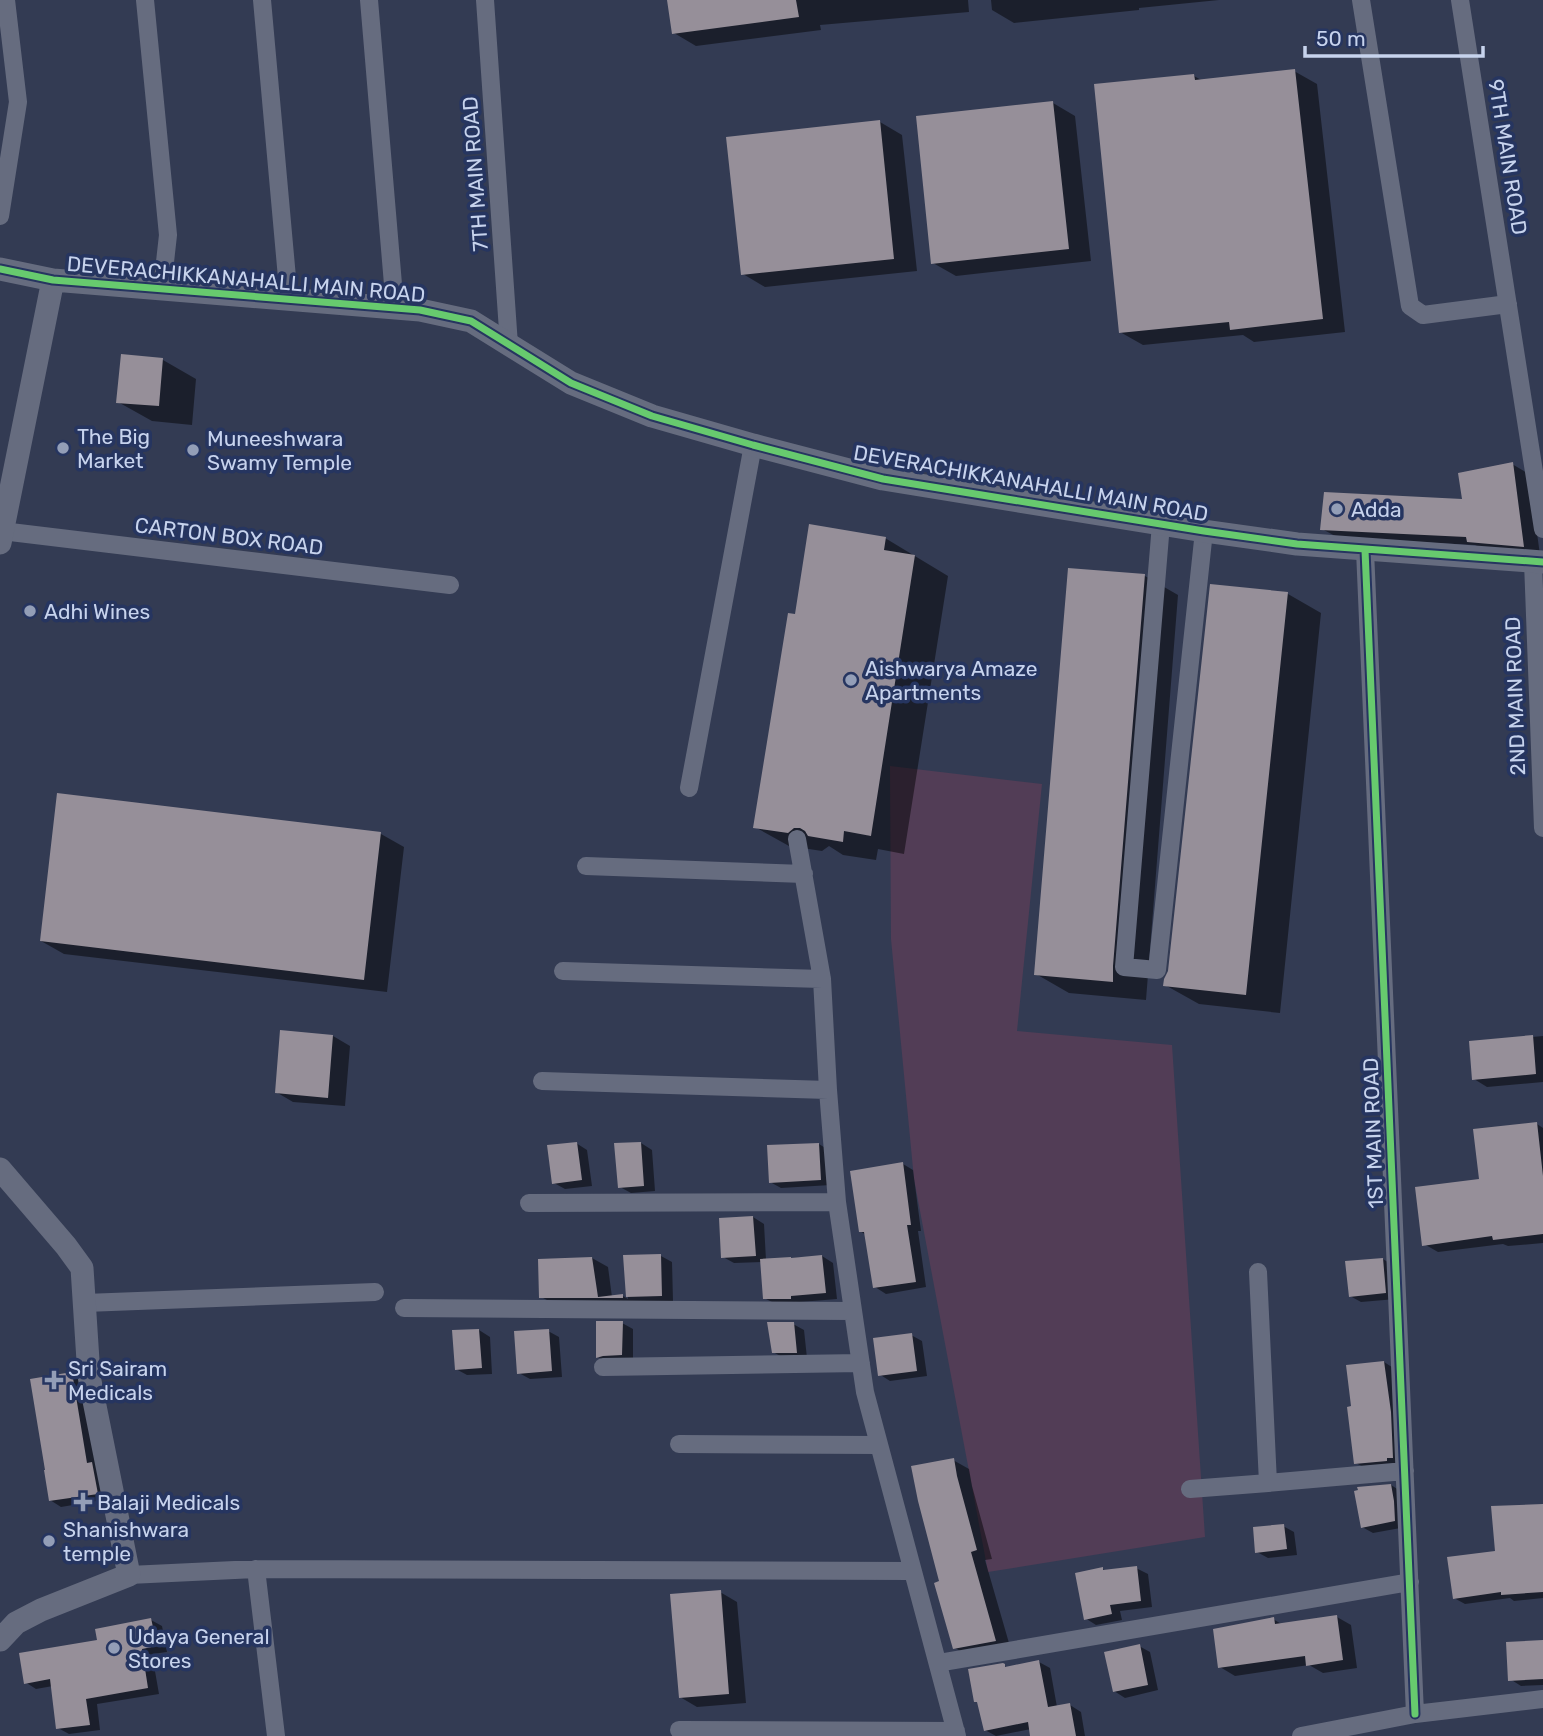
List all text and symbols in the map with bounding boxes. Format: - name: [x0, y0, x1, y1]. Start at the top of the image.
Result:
- scale bar: [1305, 14, 1484, 58]
- text: 50 m: [1316, 26, 1366, 51]
- street label: 9TH MAIN ROAD: [1483, 77, 1533, 237]
- street label: 7TH MAIN ROAD: [457, 96, 493, 252]
- street label: DEVERACHIKKANAHALLI MAIN ROAD: [66, 251, 426, 307]
- place label: The Big Market: [77, 424, 150, 473]
- place label: Muneeshwara Swamy Temple: [207, 426, 352, 475]
- street label: DEVERACHIKKANAHALLI MAIN ROAD: [852, 439, 1210, 527]
- marker: The Big Market: [55, 440, 71, 456]
- marker: Muneeshwara Swamy Temple: [185, 442, 201, 458]
- place label: Adda: [1351, 497, 1402, 522]
- marker: Adda: [1329, 501, 1345, 517]
- street label: CARTON BOX ROAD: [133, 512, 325, 560]
- place label: Adhi Wines: [44, 599, 150, 624]
- marker: Adhi Wines: [22, 603, 38, 619]
- street label: 2ND MAIN ROAD: [1500, 616, 1530, 776]
- place label: Aishwarya Amaze Apartments: [865, 656, 1038, 705]
- marker: Aishwarya Amaze Apartments: [843, 672, 859, 688]
- street label: 1ST MAIN ROAD: [1358, 1057, 1388, 1209]
- place label: Sri Sairam Medicals: [68, 1356, 167, 1405]
- marker: Sri Sairam Medicals: [46, 1372, 62, 1388]
- place label: Balaji Medicals: [97, 1490, 240, 1515]
- marker: Balaji Medicals: [75, 1494, 91, 1510]
- place label: Shanishwara temple: [63, 1517, 189, 1566]
- marker: Shanishwara temple: [41, 1533, 57, 1549]
- place label: Udaya General Stores: [128, 1624, 270, 1673]
- marker: Udaya General Stores: [106, 1640, 122, 1656]

